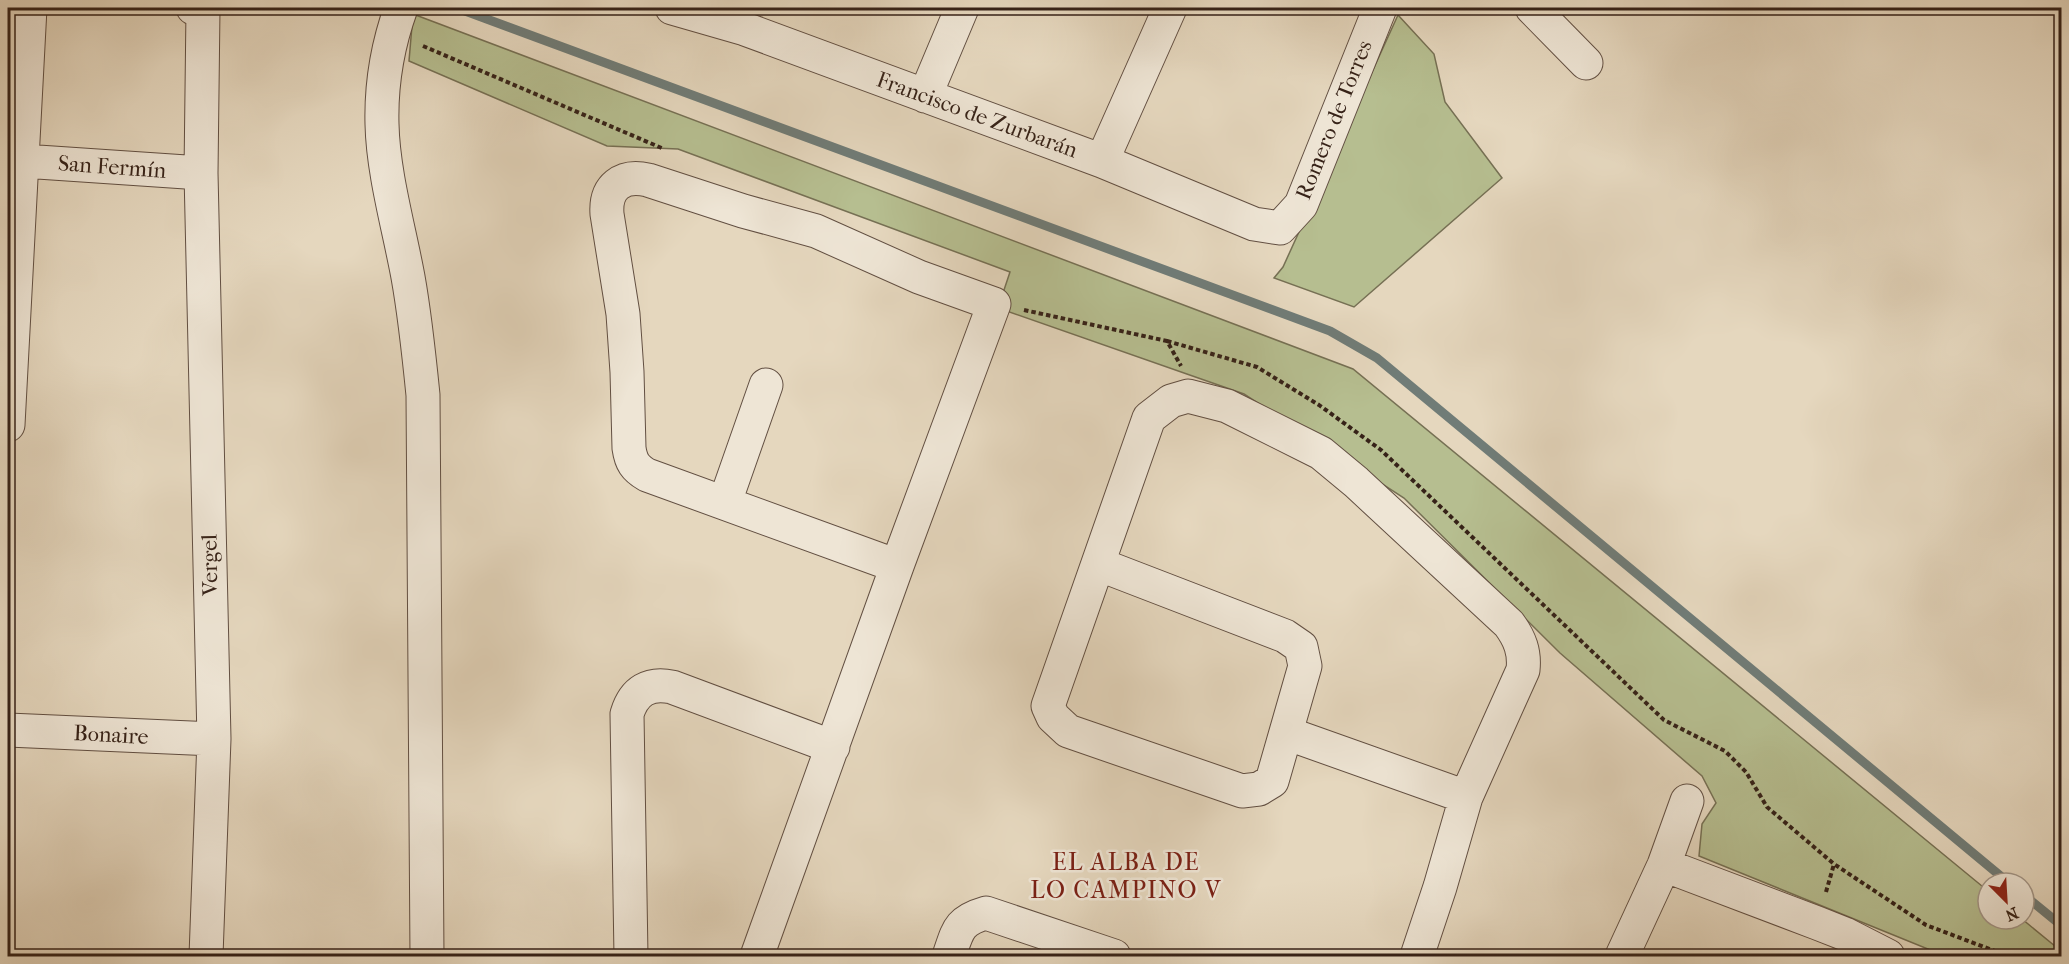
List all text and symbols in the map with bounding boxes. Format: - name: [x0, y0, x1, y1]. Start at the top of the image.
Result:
- street label: Romero de Torres: [1290, 36, 1378, 204]
- street label: Francisco de Zurbarán: [873, 67, 1081, 164]
- street label: San Fermín: [57, 150, 167, 184]
- street label: Vergel: [196, 534, 224, 597]
- street label: Bonaire: [73, 720, 149, 750]
- district label: EL ALBA DE LO CAMPINO V: [1030, 848, 1222, 904]
- north arrow: [1976, 871, 2036, 931]
- text: N: [2002, 903, 2021, 926]

